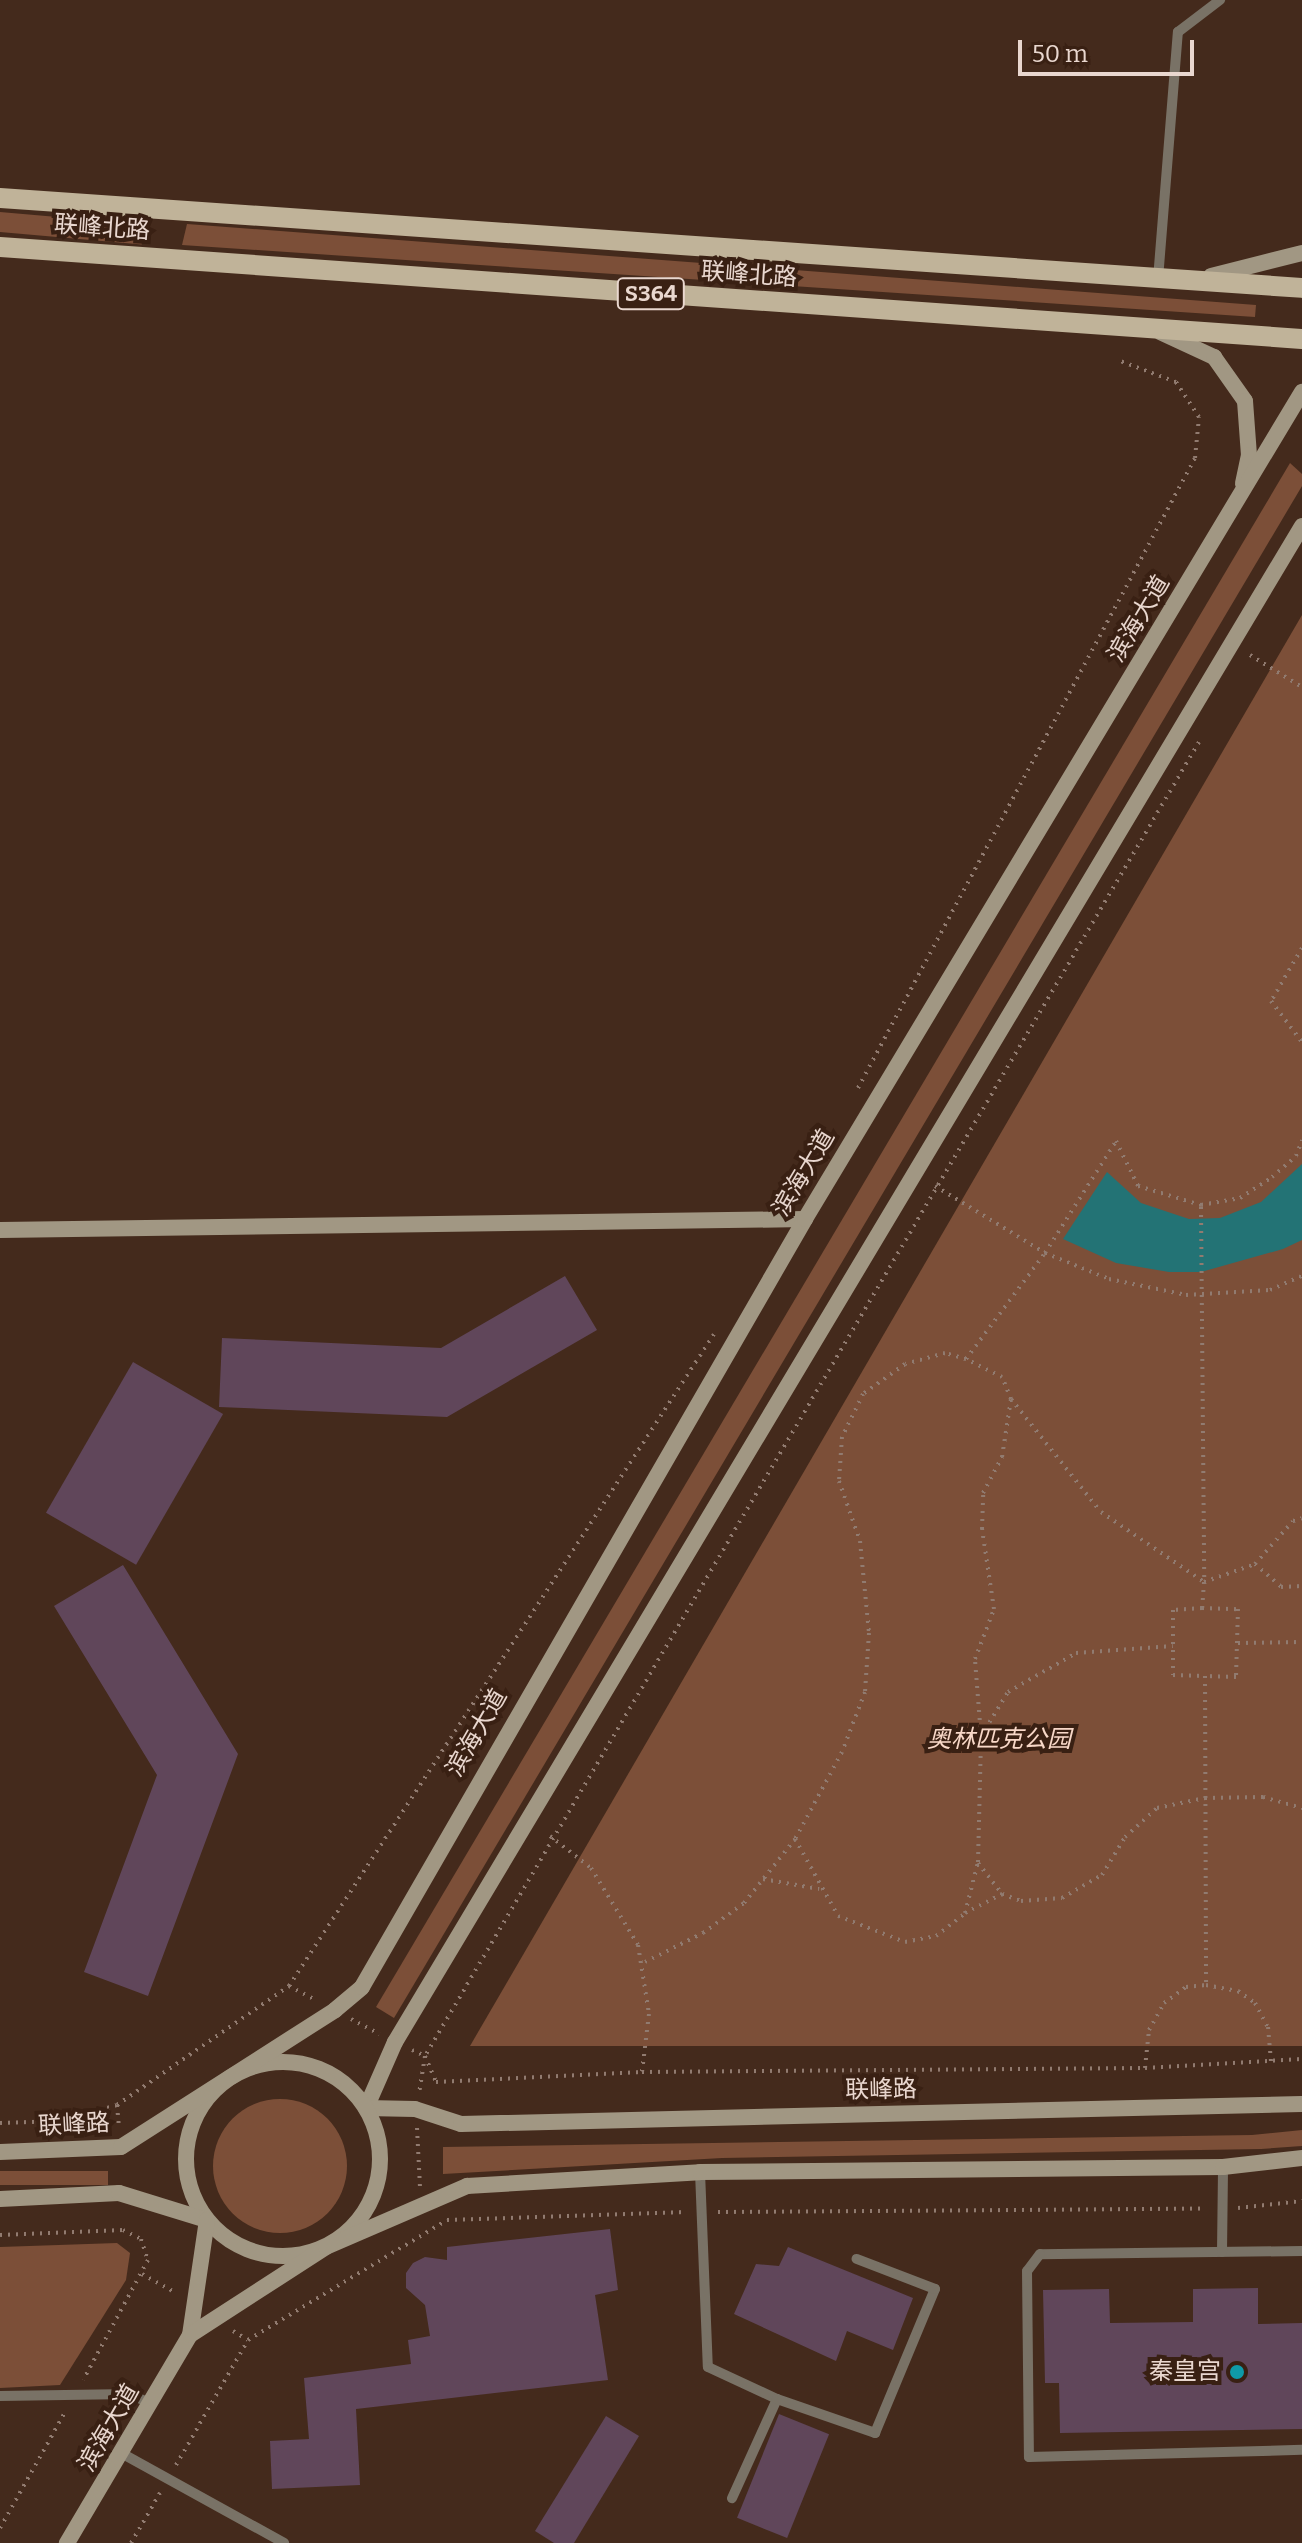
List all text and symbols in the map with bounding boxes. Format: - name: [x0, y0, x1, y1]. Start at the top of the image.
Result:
- scale bar: [1022, 24, 1198, 74]
- text: 50 m: [1032, 40, 1088, 68]
- street label: 联峰北路: [53, 210, 151, 246]
- street label: 联峰北路: [700, 257, 798, 293]
- road number: S364: [615, 276, 687, 312]
- street label: 滨海大道: [1102, 570, 1176, 668]
- street label: 滨海大道: [767, 1124, 841, 1222]
- street label: 滨海大道: [441, 1684, 513, 1782]
- park label: 奥林匹克公园: [927, 1726, 1071, 1754]
- street label: 联峰路: [845, 2075, 917, 2105]
- street label: 联峰路: [37, 2109, 111, 2141]
- place label: 秦皇宫: [1149, 2358, 1221, 2386]
- marker: 秦皇宫: [1228, 2363, 1246, 2381]
- street label: 滨海大道: [73, 2379, 145, 2477]

